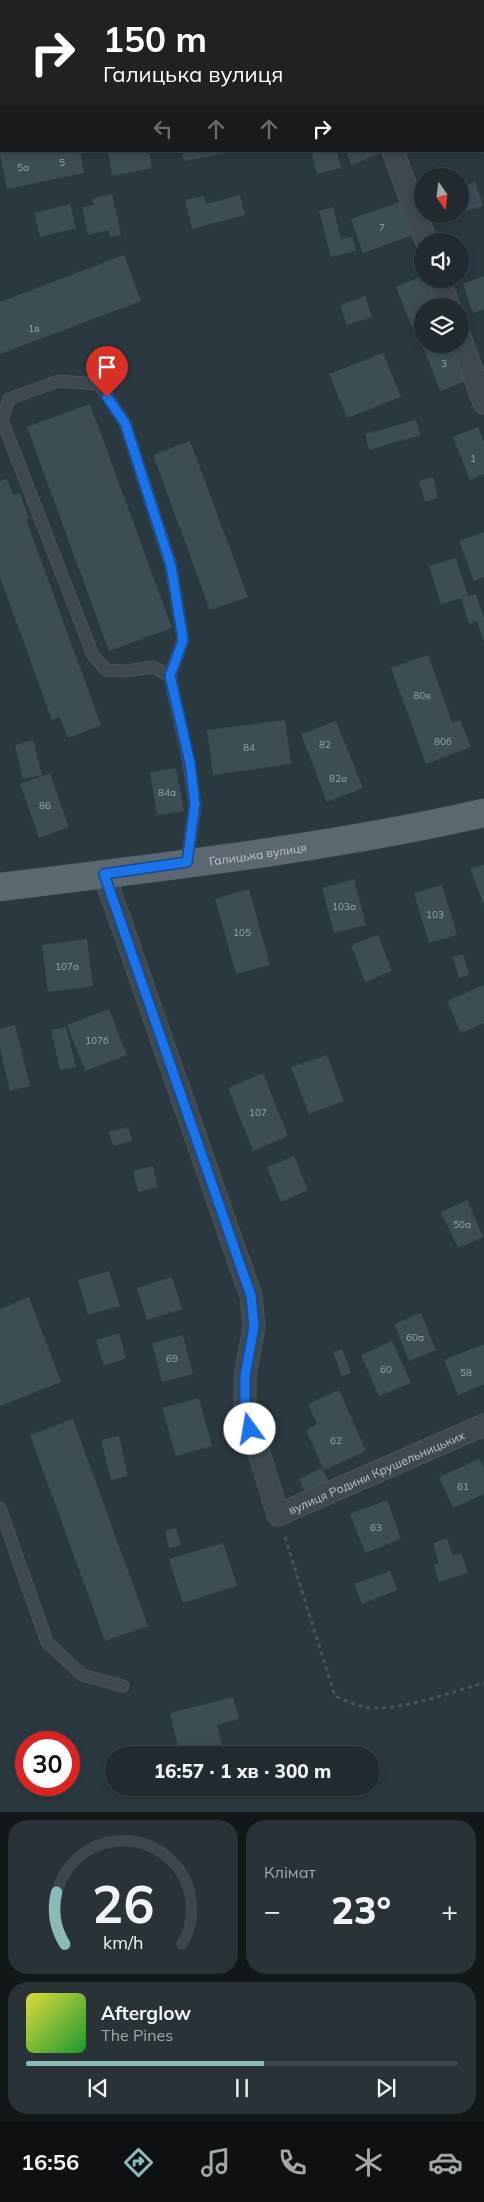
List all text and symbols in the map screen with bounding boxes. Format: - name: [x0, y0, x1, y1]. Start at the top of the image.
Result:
- text: 150 m: [103, 17, 207, 61]
- icon: right: [20, 20, 85, 85]
- text: Галицька вулиця: [103, 60, 283, 88]
- icon: left: [149, 115, 177, 143]
- icon: ahead: [202, 115, 230, 143]
- icon: ahead: [255, 115, 283, 143]
- icon: right: [308, 115, 336, 143]
- house number: 5: [59, 156, 65, 169]
- house number: 5а: [17, 161, 29, 174]
- north arrow: [414, 168, 469, 222]
- map controls: [414, 168, 469, 353]
- house number: 7: [379, 221, 385, 234]
- button: sound: [414, 233, 469, 288]
- button: layers: [414, 298, 469, 353]
- house number: 1в: [28, 322, 40, 335]
- pin: [86, 346, 128, 397]
- icon: arrive: [93, 353, 121, 381]
- house number: 3: [441, 357, 447, 370]
- house number: 1: [470, 452, 476, 465]
- house number: 80в: [413, 689, 431, 702]
- house number: 80б: [434, 735, 452, 748]
- house number: 82: [319, 738, 331, 751]
- house number: 84: [243, 741, 255, 754]
- house number: 82а: [329, 772, 347, 785]
- house number: 84а: [158, 786, 176, 799]
- house number: 86: [39, 799, 51, 812]
- street label: Галицька вулиця: [208, 839, 308, 868]
- house number: 103а: [332, 900, 356, 913]
- house number: 103: [426, 908, 444, 921]
- house number: 105: [233, 926, 251, 939]
- house number: 107а: [55, 960, 79, 973]
- house number: 107б: [85, 1034, 109, 1047]
- house number: 107: [249, 1106, 267, 1119]
- house number: 50а: [453, 1218, 471, 1231]
- house number: 60а: [406, 1331, 424, 1344]
- house number: 69: [166, 1352, 178, 1365]
- house number: 60: [380, 1363, 392, 1376]
- house number: 58: [460, 1366, 472, 1379]
- position arrow: [223, 1402, 275, 1454]
- street label: вулиця Родини Крушельницьких: [286, 1427, 467, 1517]
- house number: 62: [330, 1434, 342, 1447]
- house number: 61: [457, 1480, 469, 1493]
- house number: 63: [370, 1521, 382, 1534]
- speed limit sign: 30: [15, 1731, 80, 1796]
- text: 16:57 · 1 хв · 300 m: [154, 1759, 331, 1783]
- text: Клімат: [264, 1862, 316, 1882]
- text: 26: [92, 1871, 154, 1936]
- text: 23°: [331, 1886, 391, 1934]
- text: −: [264, 1893, 281, 1928]
- text: +: [441, 1893, 458, 1928]
- text: km/h: [103, 1931, 143, 1953]
- text: Afterglow: [101, 2001, 191, 2025]
- text: The Pines: [101, 2025, 173, 2045]
- icon: previous: [84, 2074, 112, 2102]
- icon: pause: [228, 2074, 256, 2102]
- icon: next: [372, 2074, 400, 2102]
- icon: directions: [121, 2145, 156, 2180]
- icon: music: [198, 2145, 233, 2180]
- icon: phone: [275, 2145, 310, 2180]
- icon: climate: [351, 2145, 386, 2180]
- icon: car: [428, 2145, 463, 2180]
- text: 16:56: [21, 2148, 79, 2176]

